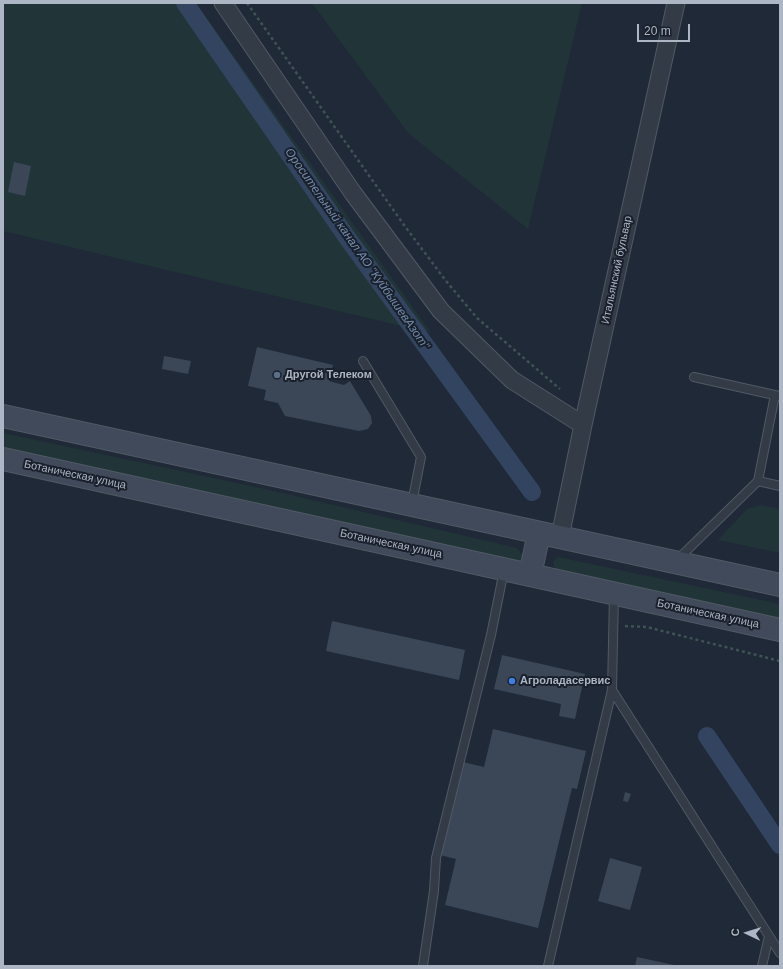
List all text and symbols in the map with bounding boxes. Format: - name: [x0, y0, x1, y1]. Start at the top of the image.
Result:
- scale bar: [639, 16, 692, 42]
- text: 20 m: [644, 24, 671, 38]
- water label: Оросительный канал АО "КуйбышевАзот": [282, 146, 432, 352]
- street label: Итальянский бульвар: [599, 215, 635, 325]
- place label: Другой Телеком: [285, 368, 372, 382]
- marker: Другой Телеком: [272, 370, 282, 380]
- street label: Ботаническая улица: [23, 458, 127, 492]
- street label: Ботаническая улица: [339, 527, 443, 561]
- street label: Ботаническая улица: [656, 597, 760, 631]
- place label: Агроладасервис: [520, 674, 610, 688]
- marker: Агроладасервис: [507, 676, 517, 686]
- north arrow: [727, 913, 767, 953]
- text: С: [729, 928, 741, 937]

